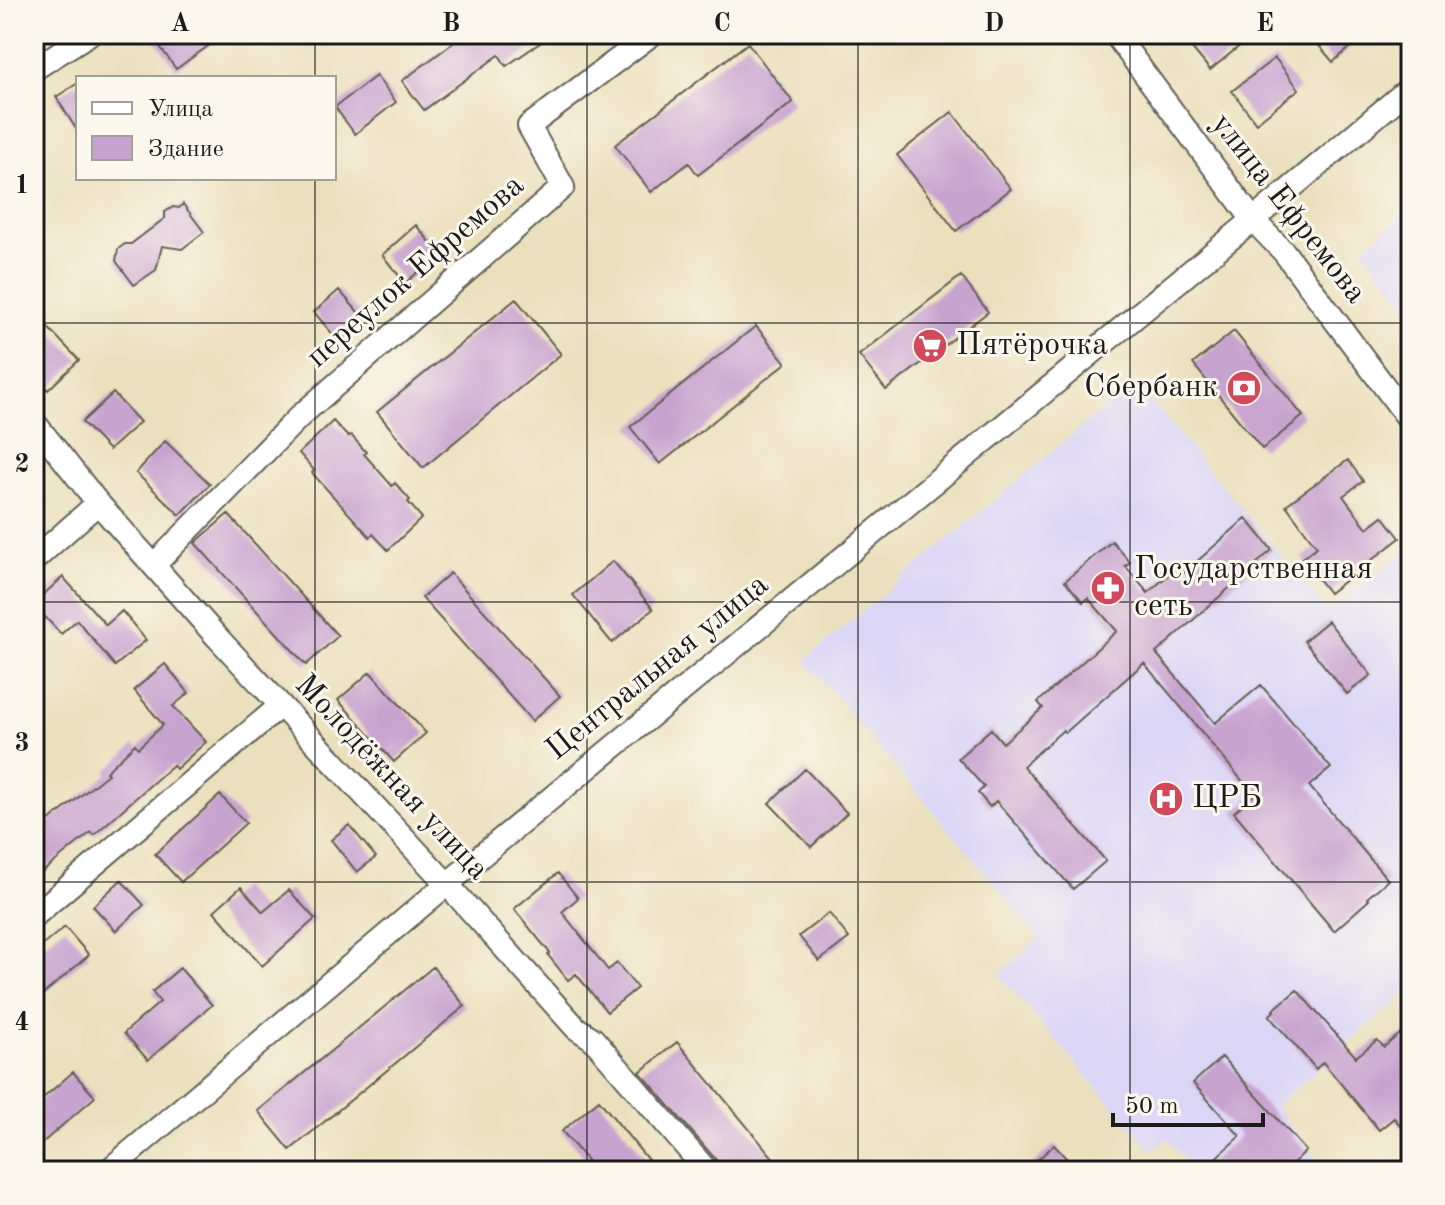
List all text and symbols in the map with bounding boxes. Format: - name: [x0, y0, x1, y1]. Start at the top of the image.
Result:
- text: A: [170, 11, 190, 37]
- text: B: [442, 11, 460, 37]
- text: C: [713, 11, 731, 37]
- text: D: [984, 11, 1004, 37]
- text: E: [1256, 11, 1274, 37]
- legend: [76, 76, 336, 180]
- text: Улица: [148, 98, 213, 122]
- street label: улица Ефремова: [1204, 108, 1372, 310]
- text: Здание: [148, 138, 224, 162]
- street label: переулок Ефремова: [301, 169, 531, 375]
- text: 1: [14, 173, 30, 199]
- supermarket icon: Пятёрочка: [911, 327, 949, 365]
- place label: Пятёрочка: [956, 330, 1108, 362]
- bank icon: Сбербанк: [1225, 369, 1263, 407]
- place label: Сбербанк: [1084, 372, 1218, 404]
- text: 2: [14, 452, 30, 478]
- place label: Государственная сеть: [1134, 554, 1373, 623]
- street label: Центральная улица: [541, 569, 775, 767]
- pharmacy icon: Государственная сеть: [1089, 569, 1127, 607]
- street label: Молодёжная улица: [288, 669, 494, 887]
- text: 3: [14, 731, 30, 757]
- hospital icon: ЦРБ: [1147, 780, 1185, 818]
- place label: ЦРБ: [1192, 783, 1262, 815]
- text: 4: [14, 1010, 30, 1036]
- scale bar: [1113, 1077, 1263, 1127]
- text: 50 m: [1125, 1095, 1179, 1119]

